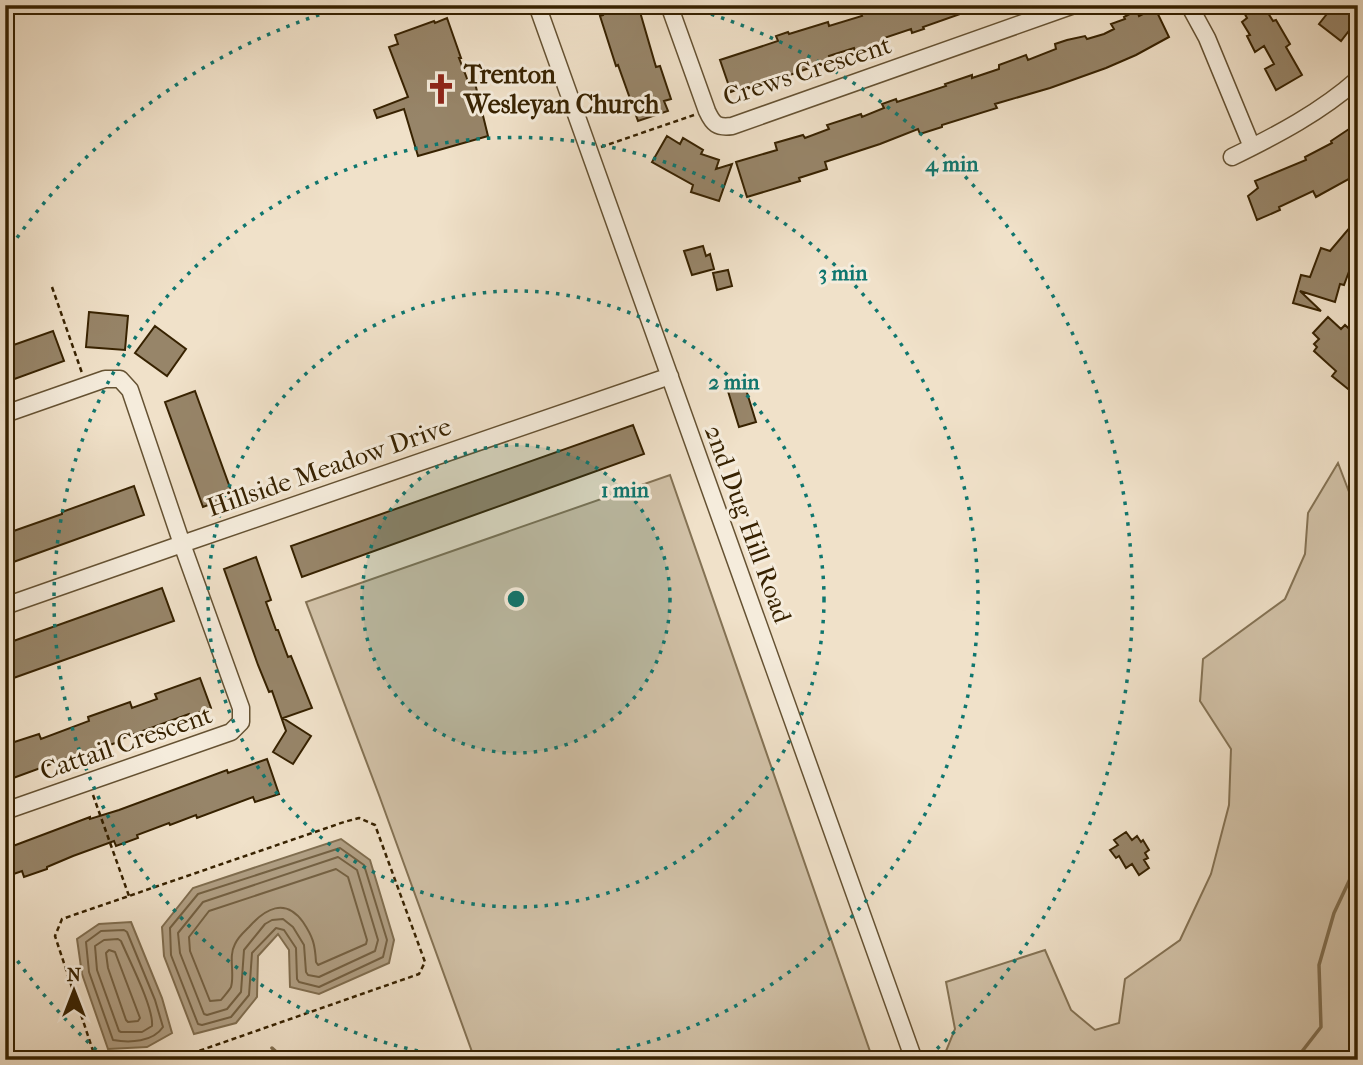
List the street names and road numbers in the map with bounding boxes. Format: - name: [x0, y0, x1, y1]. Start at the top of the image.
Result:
- street label: Crews Crescent: [719, 29, 896, 113]
- street label: Hillside Meadow Drive: [203, 411, 455, 523]
- street label: 2nd Dug Hill Road: [698, 421, 798, 628]
- street label: Cattail Crescent: [36, 699, 217, 787]

